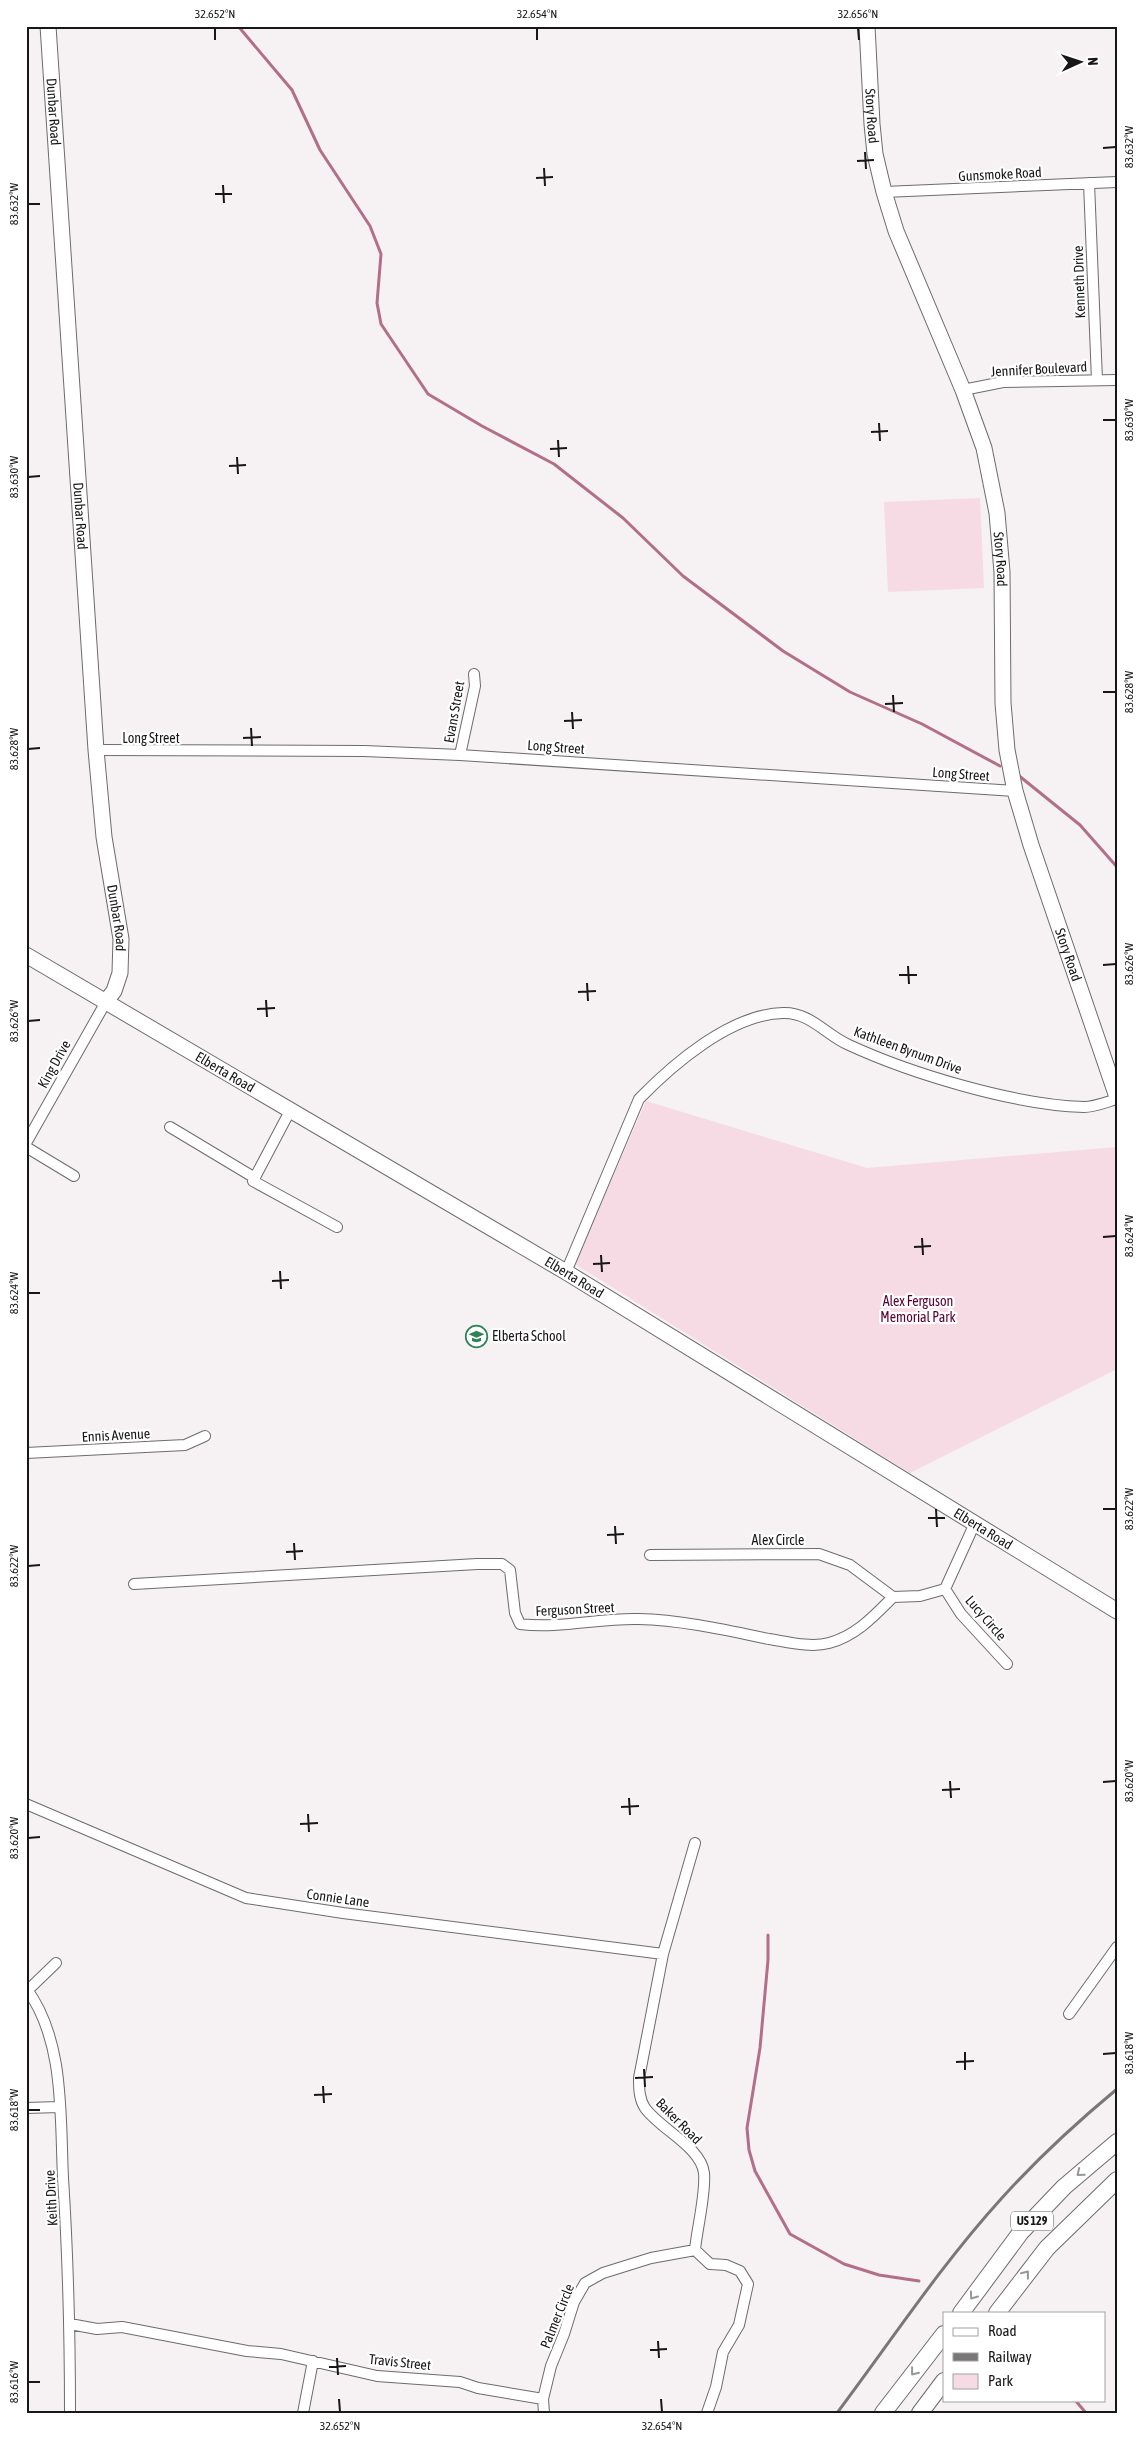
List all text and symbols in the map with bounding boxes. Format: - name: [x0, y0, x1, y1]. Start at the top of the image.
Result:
- text: 32.652°N: [195, 7, 235, 21]
- text: 32.654°N: [517, 7, 557, 21]
- text: 32.656°N: [838, 7, 878, 21]
- north arrow: [1056, 38, 1106, 88]
- text: N: [1085, 57, 1101, 66]
- street label: Dunbar Road: [43, 78, 64, 146]
- street label: Story Road: [862, 88, 882, 144]
- text: 83.632°W: [1122, 126, 1136, 168]
- street label: Gunsmoke Road: [958, 164, 1042, 184]
- text: 83.632°W: [7, 183, 21, 225]
- street label: Kenneth Drive: [1070, 245, 1088, 319]
- street label: Jennifer Boulevard: [990, 358, 1088, 380]
- text: 83.630°W: [1122, 399, 1136, 441]
- text: 83.630°W: [7, 456, 21, 498]
- street label: Dunbar Road: [70, 482, 91, 550]
- street label: Story Road: [991, 531, 1010, 587]
- text: 83.628°W: [1122, 671, 1136, 713]
- street label: Evans Street: [441, 680, 467, 744]
- text: 83.628°W: [7, 728, 21, 770]
- street label: Long Street: [122, 730, 180, 746]
- street label: Long Street: [527, 737, 585, 757]
- street label: Long Street: [932, 764, 990, 784]
- street label: Dunbar Road: [104, 883, 129, 952]
- street label: Story Road: [1052, 926, 1085, 983]
- text: 83.626°W: [1122, 943, 1136, 985]
- text: 83.626°W: [7, 1000, 21, 1042]
- street label: Kathleen Bynum Drive: [852, 1023, 964, 1077]
- street label: King Drive: [34, 1037, 74, 1091]
- street label: Elberta Road: [193, 1048, 258, 1096]
- text: 83.624°W: [1122, 1215, 1136, 1257]
- street label: Elberta Road: [542, 1253, 607, 1301]
- text: 83.624°W: [7, 1272, 21, 1314]
- park label: Alex Ferguson Memorial Park: [880, 1293, 956, 1325]
- school or university icon: Elberta School: [464, 1324, 488, 1348]
- place label: Elberta School: [492, 1328, 566, 1344]
- street label: Ennis Avenue: [81, 1425, 151, 1445]
- text: 83.622°W: [1122, 1488, 1136, 1530]
- street label: Elberta Road: [951, 1505, 1015, 1553]
- street label: Alex Circle: [752, 1532, 804, 1548]
- text: 83.622°W: [7, 1545, 21, 1587]
- street label: Lucy Circle: [962, 1592, 1010, 1644]
- street label: Ferguson Street: [535, 1599, 615, 1619]
- text: 83.620°W: [1122, 1760, 1136, 1802]
- text: 83.620°W: [7, 1817, 21, 1859]
- street label: Connie Lane: [306, 1886, 370, 1910]
- text: 83.618°W: [1122, 2032, 1136, 2074]
- text: 83.618°W: [7, 2089, 21, 2131]
- street label: Baker Road: [653, 2095, 705, 2147]
- one-way arrow: [1076, 2168, 1085, 2177]
- street label: Keith Drive: [42, 2170, 60, 2226]
- road number: US 129: [1011, 2212, 1053, 2230]
- one-way arrow: [1021, 2271, 1029, 2280]
- street label: Palmer Circle: [537, 2281, 577, 2351]
- one-way arrow: [971, 2290, 979, 2299]
- legend: [943, 2312, 1106, 2402]
- text: Road: [988, 2322, 1017, 2339]
- text: Railway: [988, 2348, 1032, 2365]
- street label: Travis Street: [368, 2351, 432, 2373]
- text: 83.616°W: [7, 2361, 21, 2403]
- one-way arrow: [912, 2366, 920, 2375]
- text: Park: [988, 2372, 1013, 2389]
- text: 32.652°N: [320, 2419, 360, 2433]
- text: 32.654°N: [642, 2419, 682, 2433]

